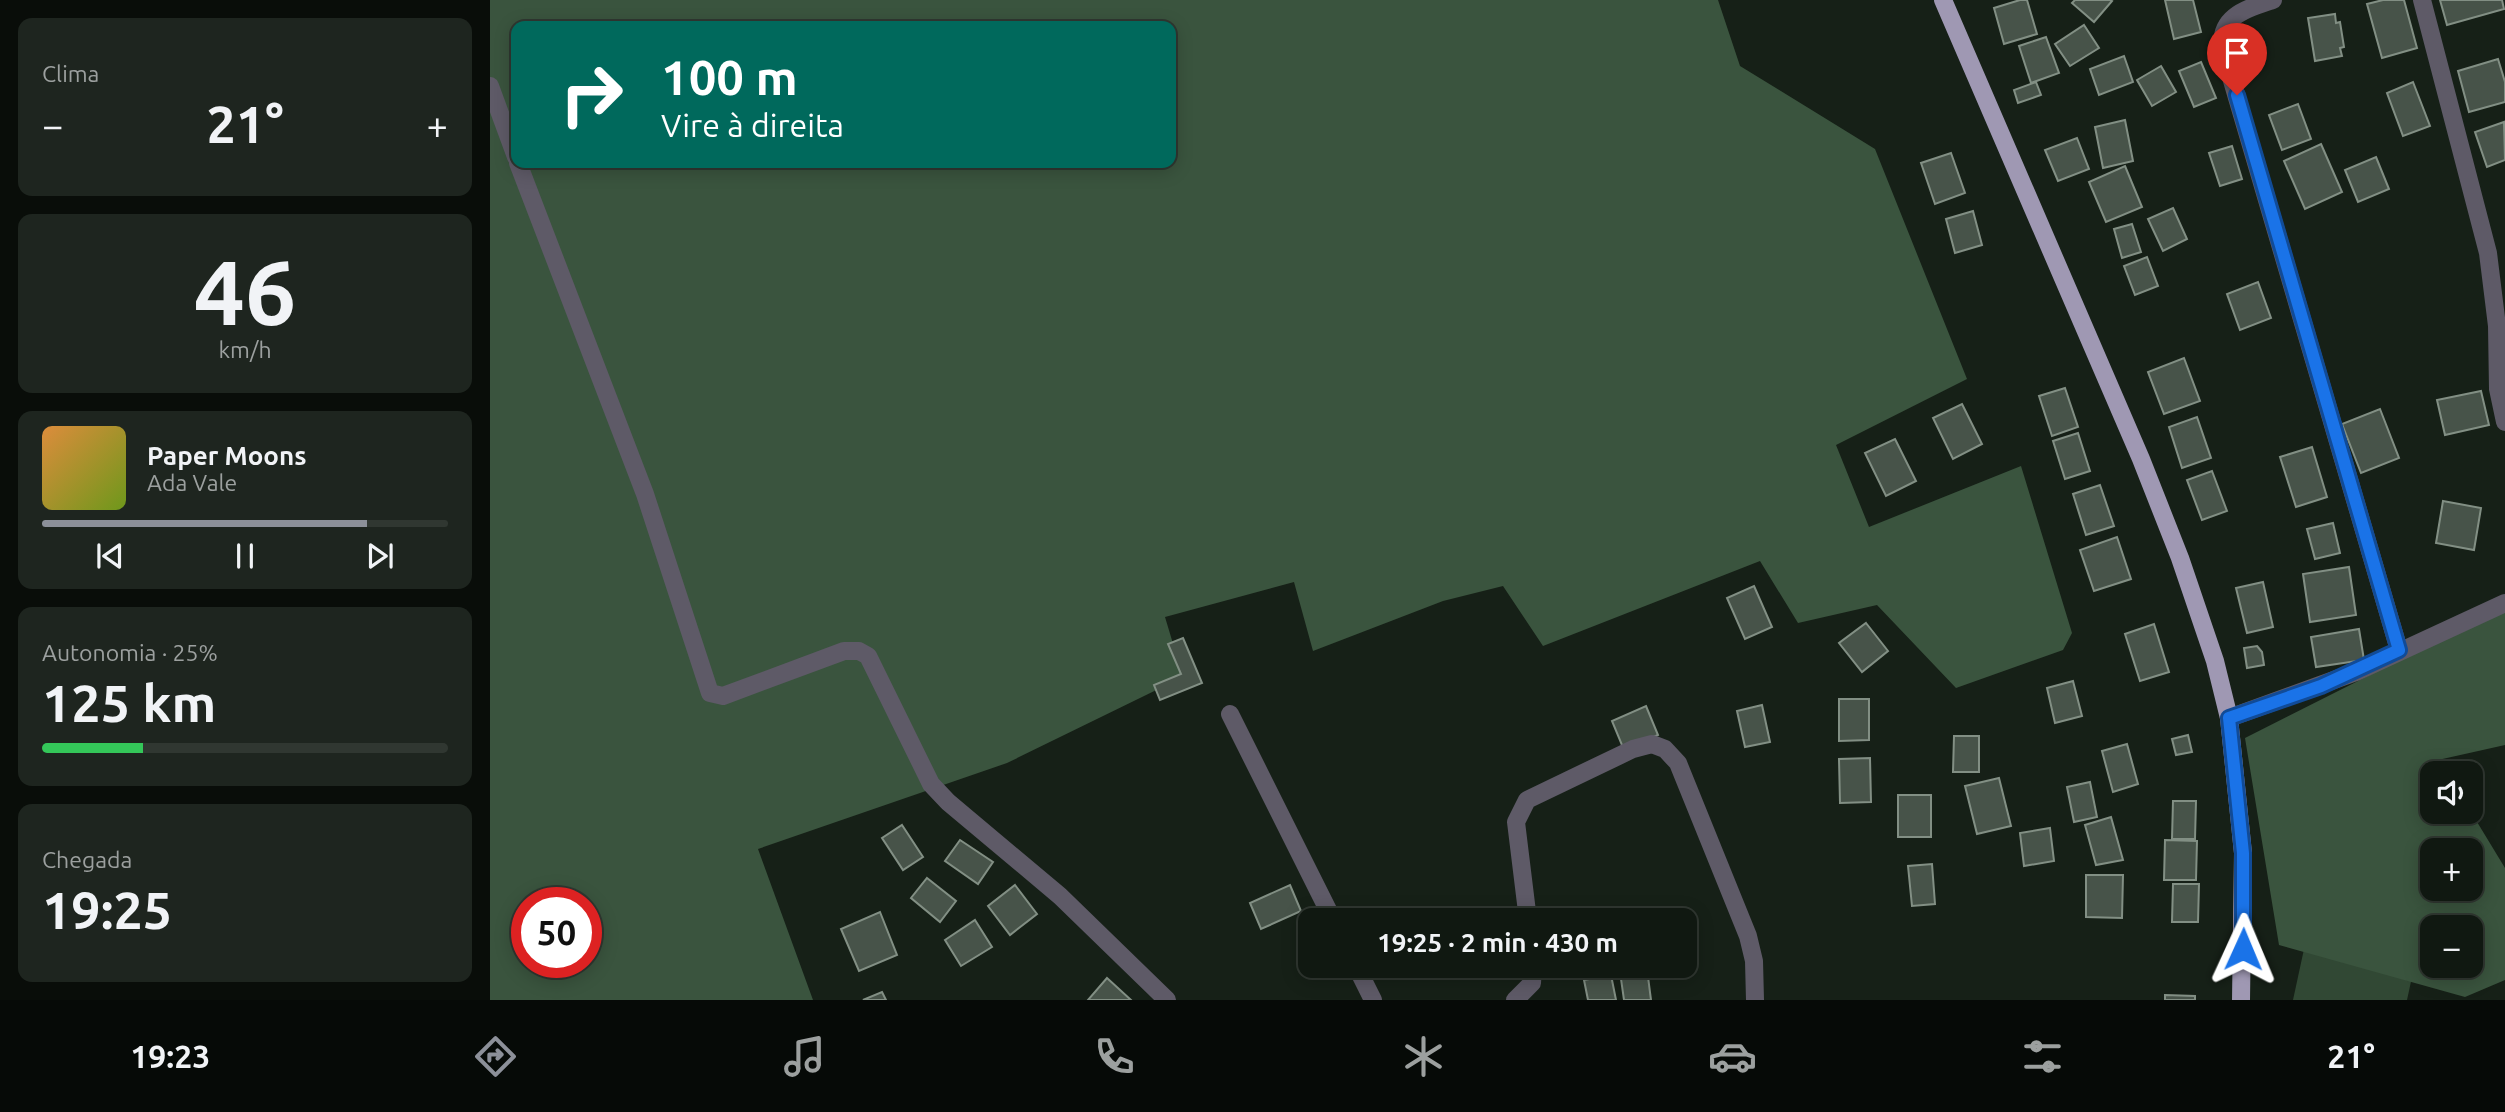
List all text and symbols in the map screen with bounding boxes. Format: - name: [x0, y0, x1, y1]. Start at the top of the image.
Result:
- pin: [2207, 23, 2267, 95]
- icon: arrive: [2218, 34, 2256, 72]
- icon: right: [546, 49, 637, 140]
- text: 100 m: [661, 49, 798, 104]
- text: Clima: [42, 61, 99, 86]
- text: 21°: [206, 95, 284, 153]
- text: −: [42, 104, 63, 146]
- text: +: [427, 104, 448, 146]
- text: Vire à direita: [661, 107, 844, 143]
- text: 46: [194, 240, 296, 342]
- text: km/h: [218, 337, 272, 362]
- text: Paper Moons: [147, 441, 306, 470]
- text: Ada Vale: [147, 470, 237, 495]
- icon: previous: [91, 537, 129, 575]
- icon: pause: [226, 537, 264, 575]
- icon: next: [361, 537, 399, 575]
- text: Autonomia · 25%: [42, 640, 218, 665]
- text: 125 km: [42, 674, 216, 732]
- map controls: [2420, 761, 2483, 978]
- button: sound: [2420, 761, 2483, 824]
- button: +: [2420, 838, 2483, 901]
- text: Chegada: [42, 847, 132, 872]
- text: 19:25: [42, 881, 172, 939]
- speed limit sign: 50: [511, 887, 602, 978]
- position arrow: [2206, 912, 2280, 986]
- button: −: [2420, 915, 2483, 978]
- text: 19:25 · 2 min · 430 m: [1377, 928, 1618, 957]
- icon: directions: [471, 1032, 520, 1081]
- icon: music: [780, 1032, 829, 1081]
- icon: phone: [1090, 1032, 1139, 1081]
- icon: climate: [1399, 1032, 1448, 1081]
- icon: car: [1708, 1032, 1757, 1081]
- icon: filters: [2018, 1032, 2067, 1081]
- text: 19:23: [130, 1038, 210, 1074]
- text: 21°: [2327, 1038, 2375, 1074]

